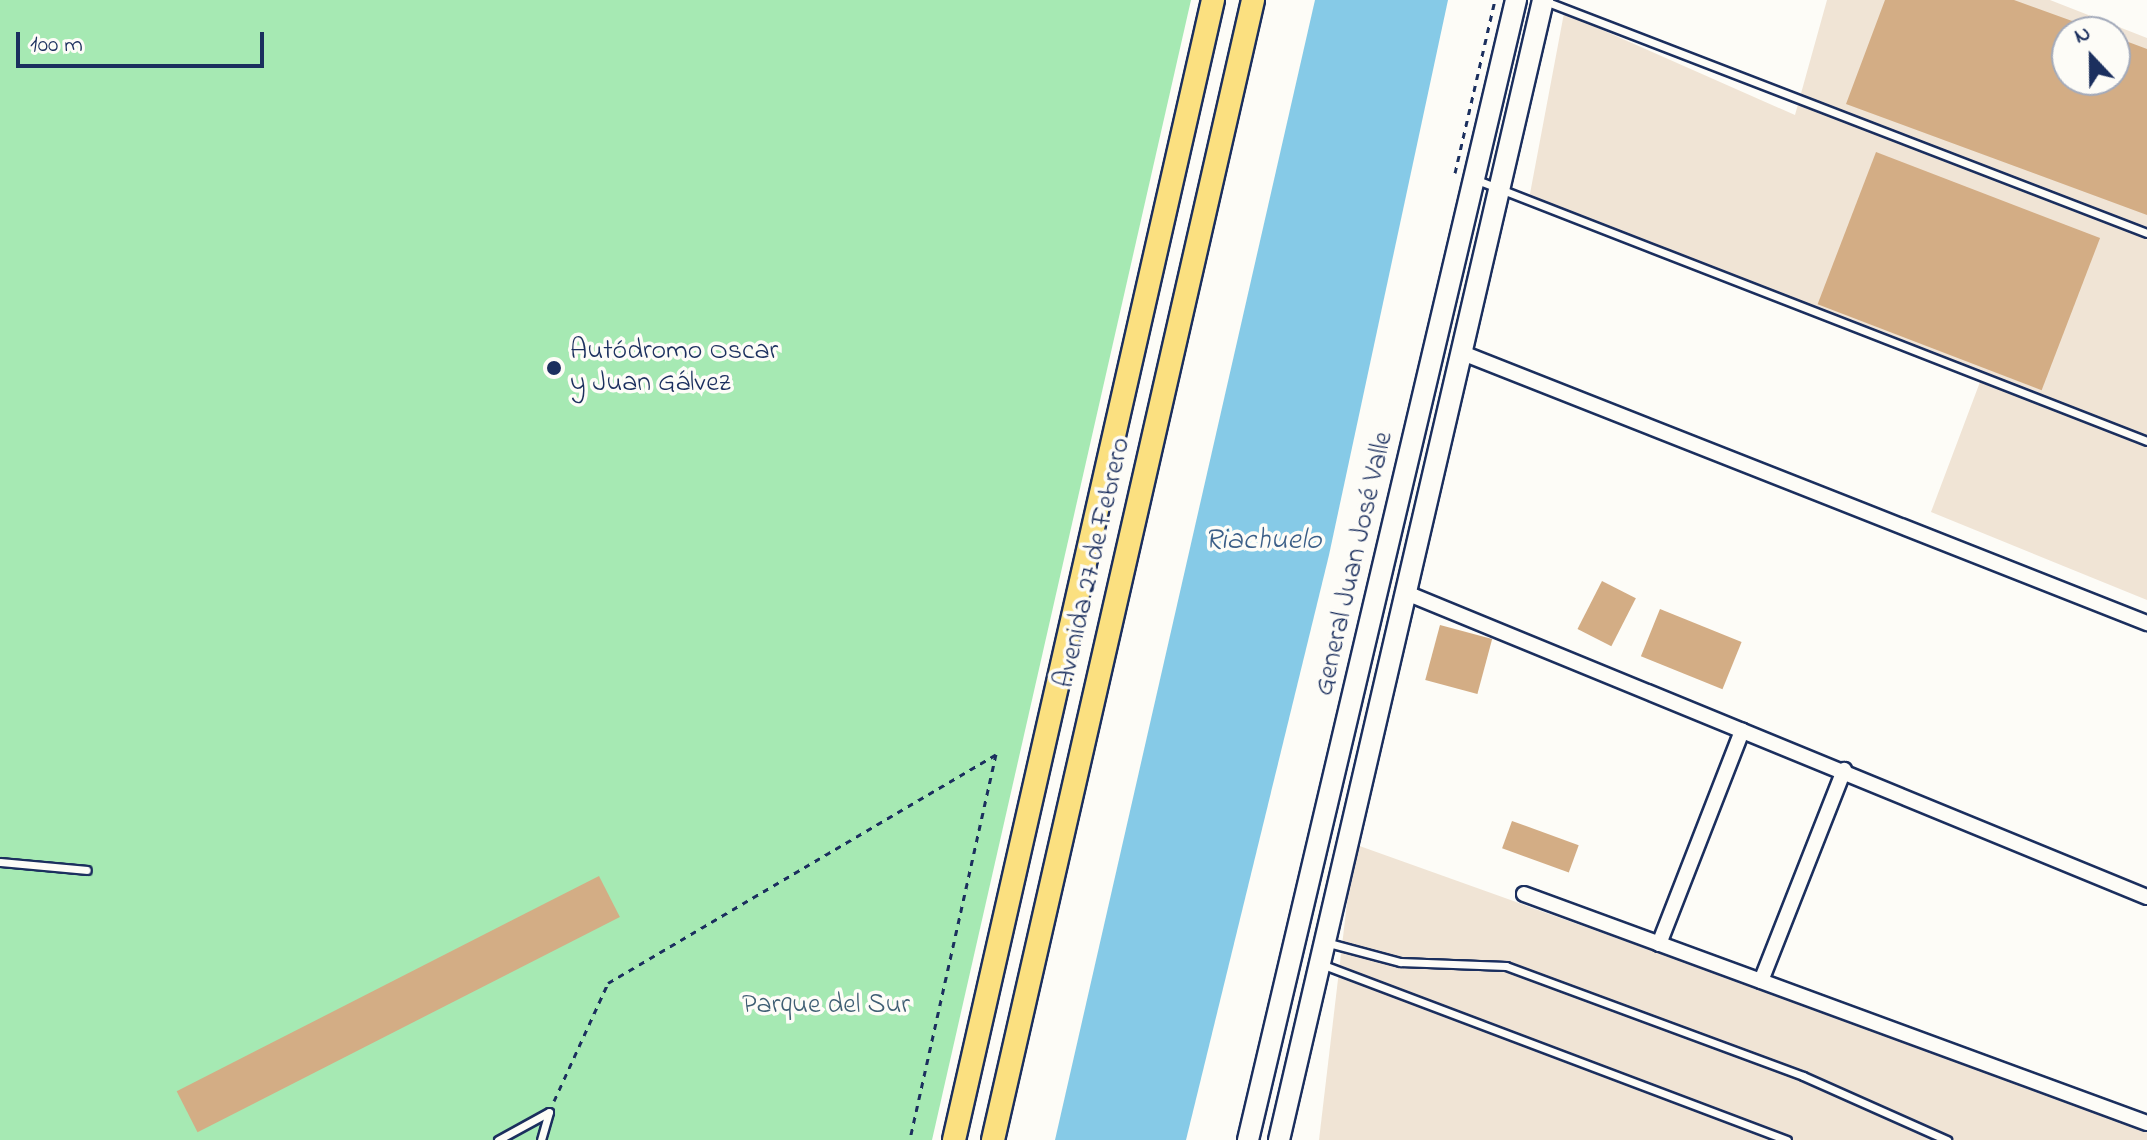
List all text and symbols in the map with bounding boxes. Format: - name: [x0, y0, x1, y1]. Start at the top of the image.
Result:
- scale bar: [20, 16, 268, 66]
- north arrow: [2051, 16, 2131, 96]
- text: N: [2070, 18, 2096, 53]
- text: 100 m: [30, 28, 83, 63]
- place label: Autódromo Oscar y Juan Gálvez: [570, 335, 778, 401]
- marker: Autódromo Oscar y Juan Gálvez: [545, 359, 563, 377]
- street label: General Juan José Valle: [1308, 429, 1402, 699]
- street label: Avenida 27 de Febrero: [1049, 435, 1139, 691]
- water label: Riachuelo: [1205, 523, 1321, 559]
- park label: Parque del Sur: [742, 989, 910, 1023]

